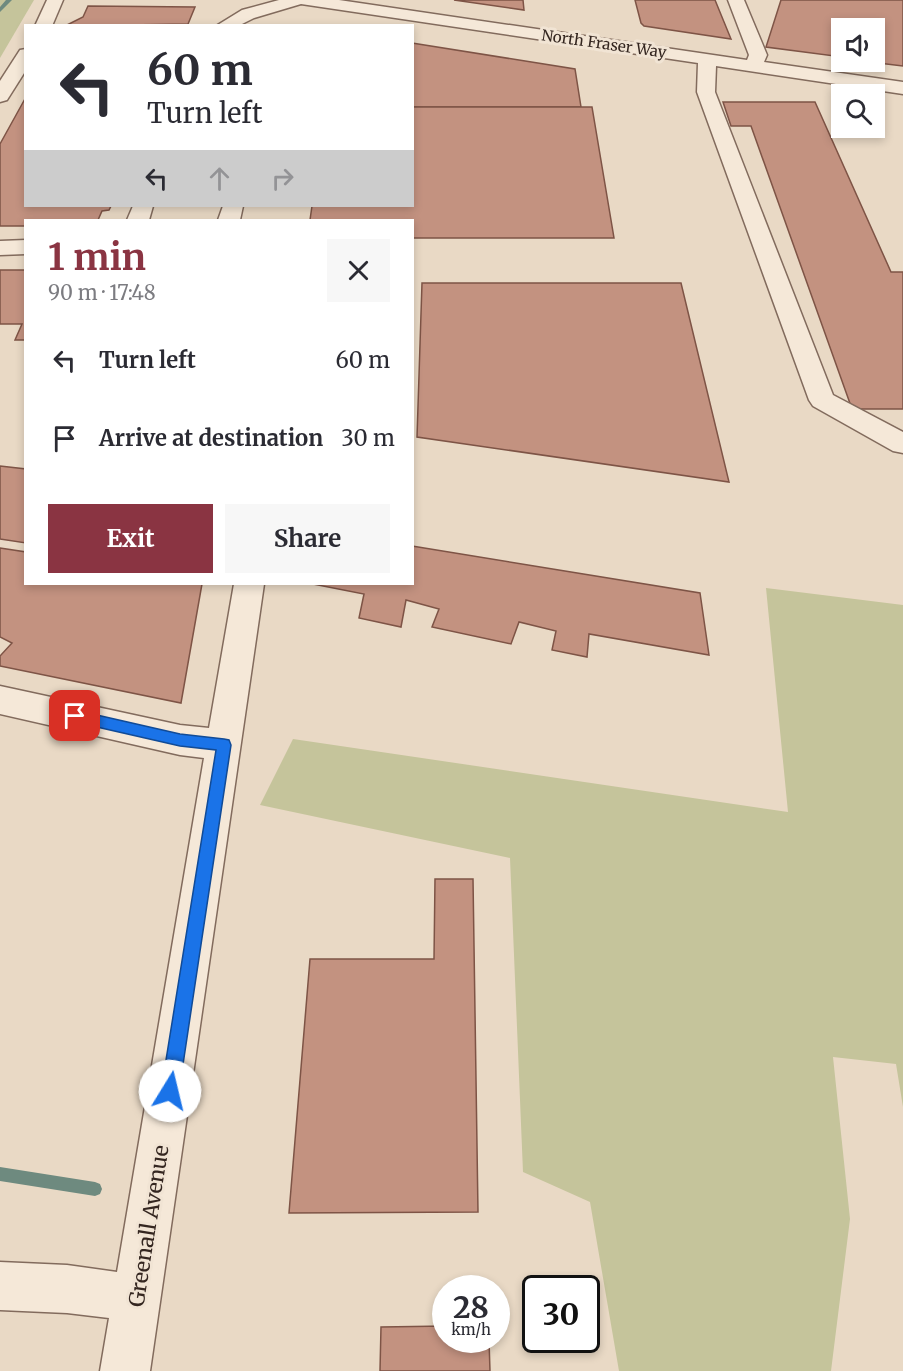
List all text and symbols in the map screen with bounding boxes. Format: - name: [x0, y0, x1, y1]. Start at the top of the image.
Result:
- map controls: [831, 18, 885, 138]
- button: sound: [831, 18, 885, 72]
- street label: North Fraser Way: [540, 25, 668, 62]
- text: 60 m: [147, 44, 253, 96]
- icon: left: [48, 48, 126, 126]
- button: search: [831, 84, 885, 138]
- text: Turn left: [147, 96, 262, 130]
- icon: left: [140, 162, 173, 195]
- icon: ahead: [203, 162, 236, 195]
- icon: right: [266, 162, 299, 195]
- text: 1 min: [48, 235, 146, 280]
- button: close: [327, 239, 390, 302]
- text: 90 m · 17:48: [48, 280, 156, 305]
- icon: left: [48, 344, 81, 377]
- text: Turn left: [99, 346, 196, 374]
- text: 60 m: [336, 346, 390, 374]
- icon: arrive: [48, 422, 81, 455]
- text: Arrive at destination: [99, 424, 323, 452]
- text: 30 m: [341, 424, 395, 452]
- button: Exit: [48, 504, 213, 573]
- button: Share: [225, 504, 390, 573]
- pin: [49, 690, 100, 741]
- icon: arrive: [58, 699, 91, 732]
- position arrow: [138, 1059, 202, 1123]
- street label: Greenall Avenue: [122, 1143, 175, 1309]
- speed limit sign: 30: [522, 1275, 600, 1353]
- text: 28: [453, 1288, 489, 1326]
- text: km/h: [451, 1320, 491, 1339]

